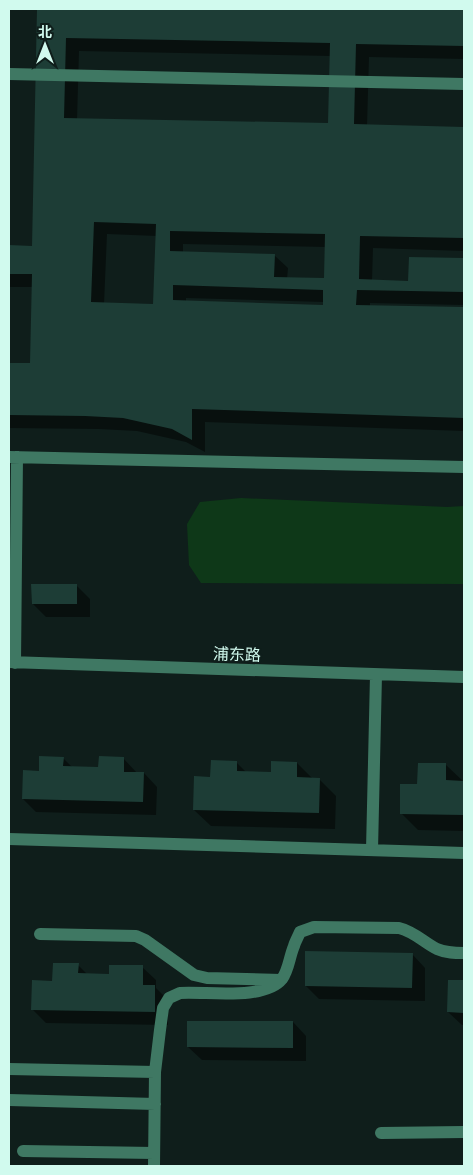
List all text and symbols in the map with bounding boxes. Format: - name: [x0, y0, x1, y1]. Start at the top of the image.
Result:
- north arrow: [20, 20, 70, 70]
- text: 北: [38, 22, 52, 41]
- street label: 浦东路: [213, 642, 261, 666]

